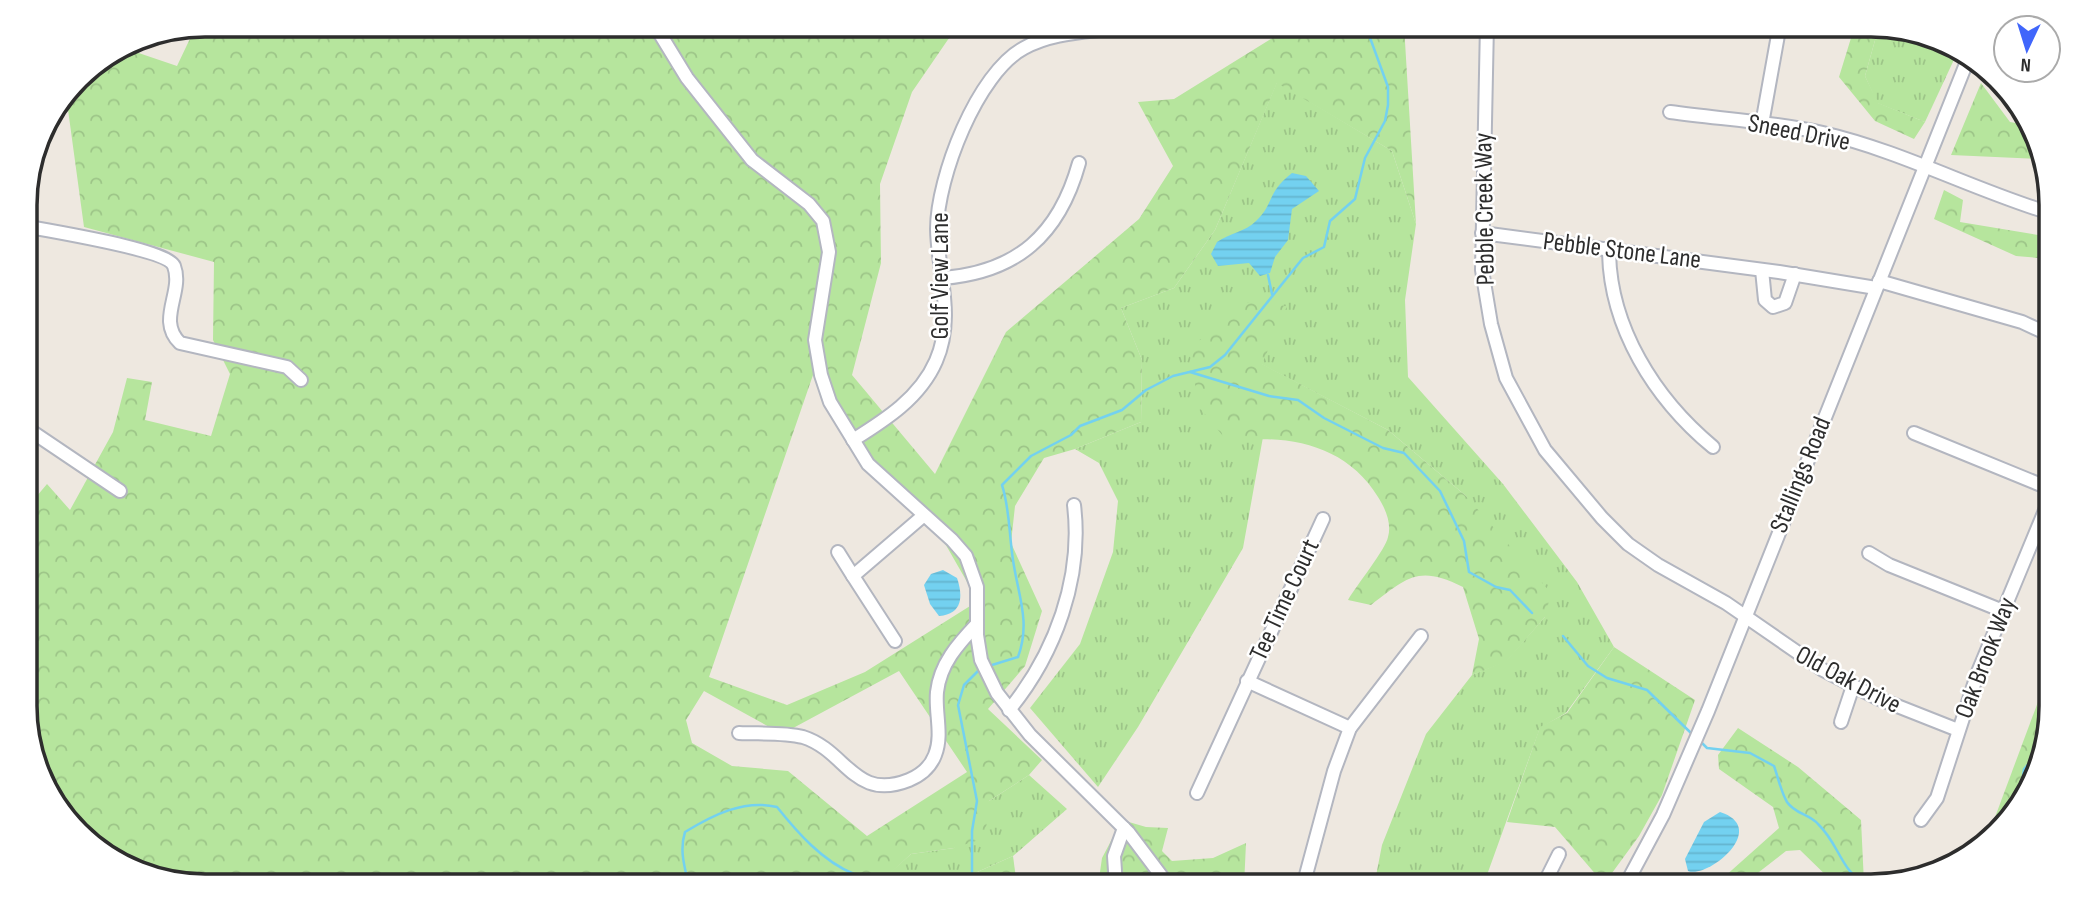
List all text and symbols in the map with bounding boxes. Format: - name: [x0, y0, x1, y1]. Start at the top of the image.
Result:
- north arrow: [1992, 14, 2062, 84]
- text: N: [2020, 53, 2032, 76]
- street label: Sneed Drive: [1745, 108, 1853, 158]
- street label: Pebble Creek Way: [1468, 132, 1502, 286]
- street label: Golf View Lane: [925, 212, 956, 340]
- street label: Pebble Stone Lane: [1541, 226, 1703, 276]
- street label: Stallings Road: [1764, 413, 1838, 537]
- street label: Tee Time Court: [1243, 534, 1327, 666]
- street label: Oak Brook Way: [1949, 593, 2023, 723]
- street label: Old Oak Drive: [1790, 639, 1906, 721]

